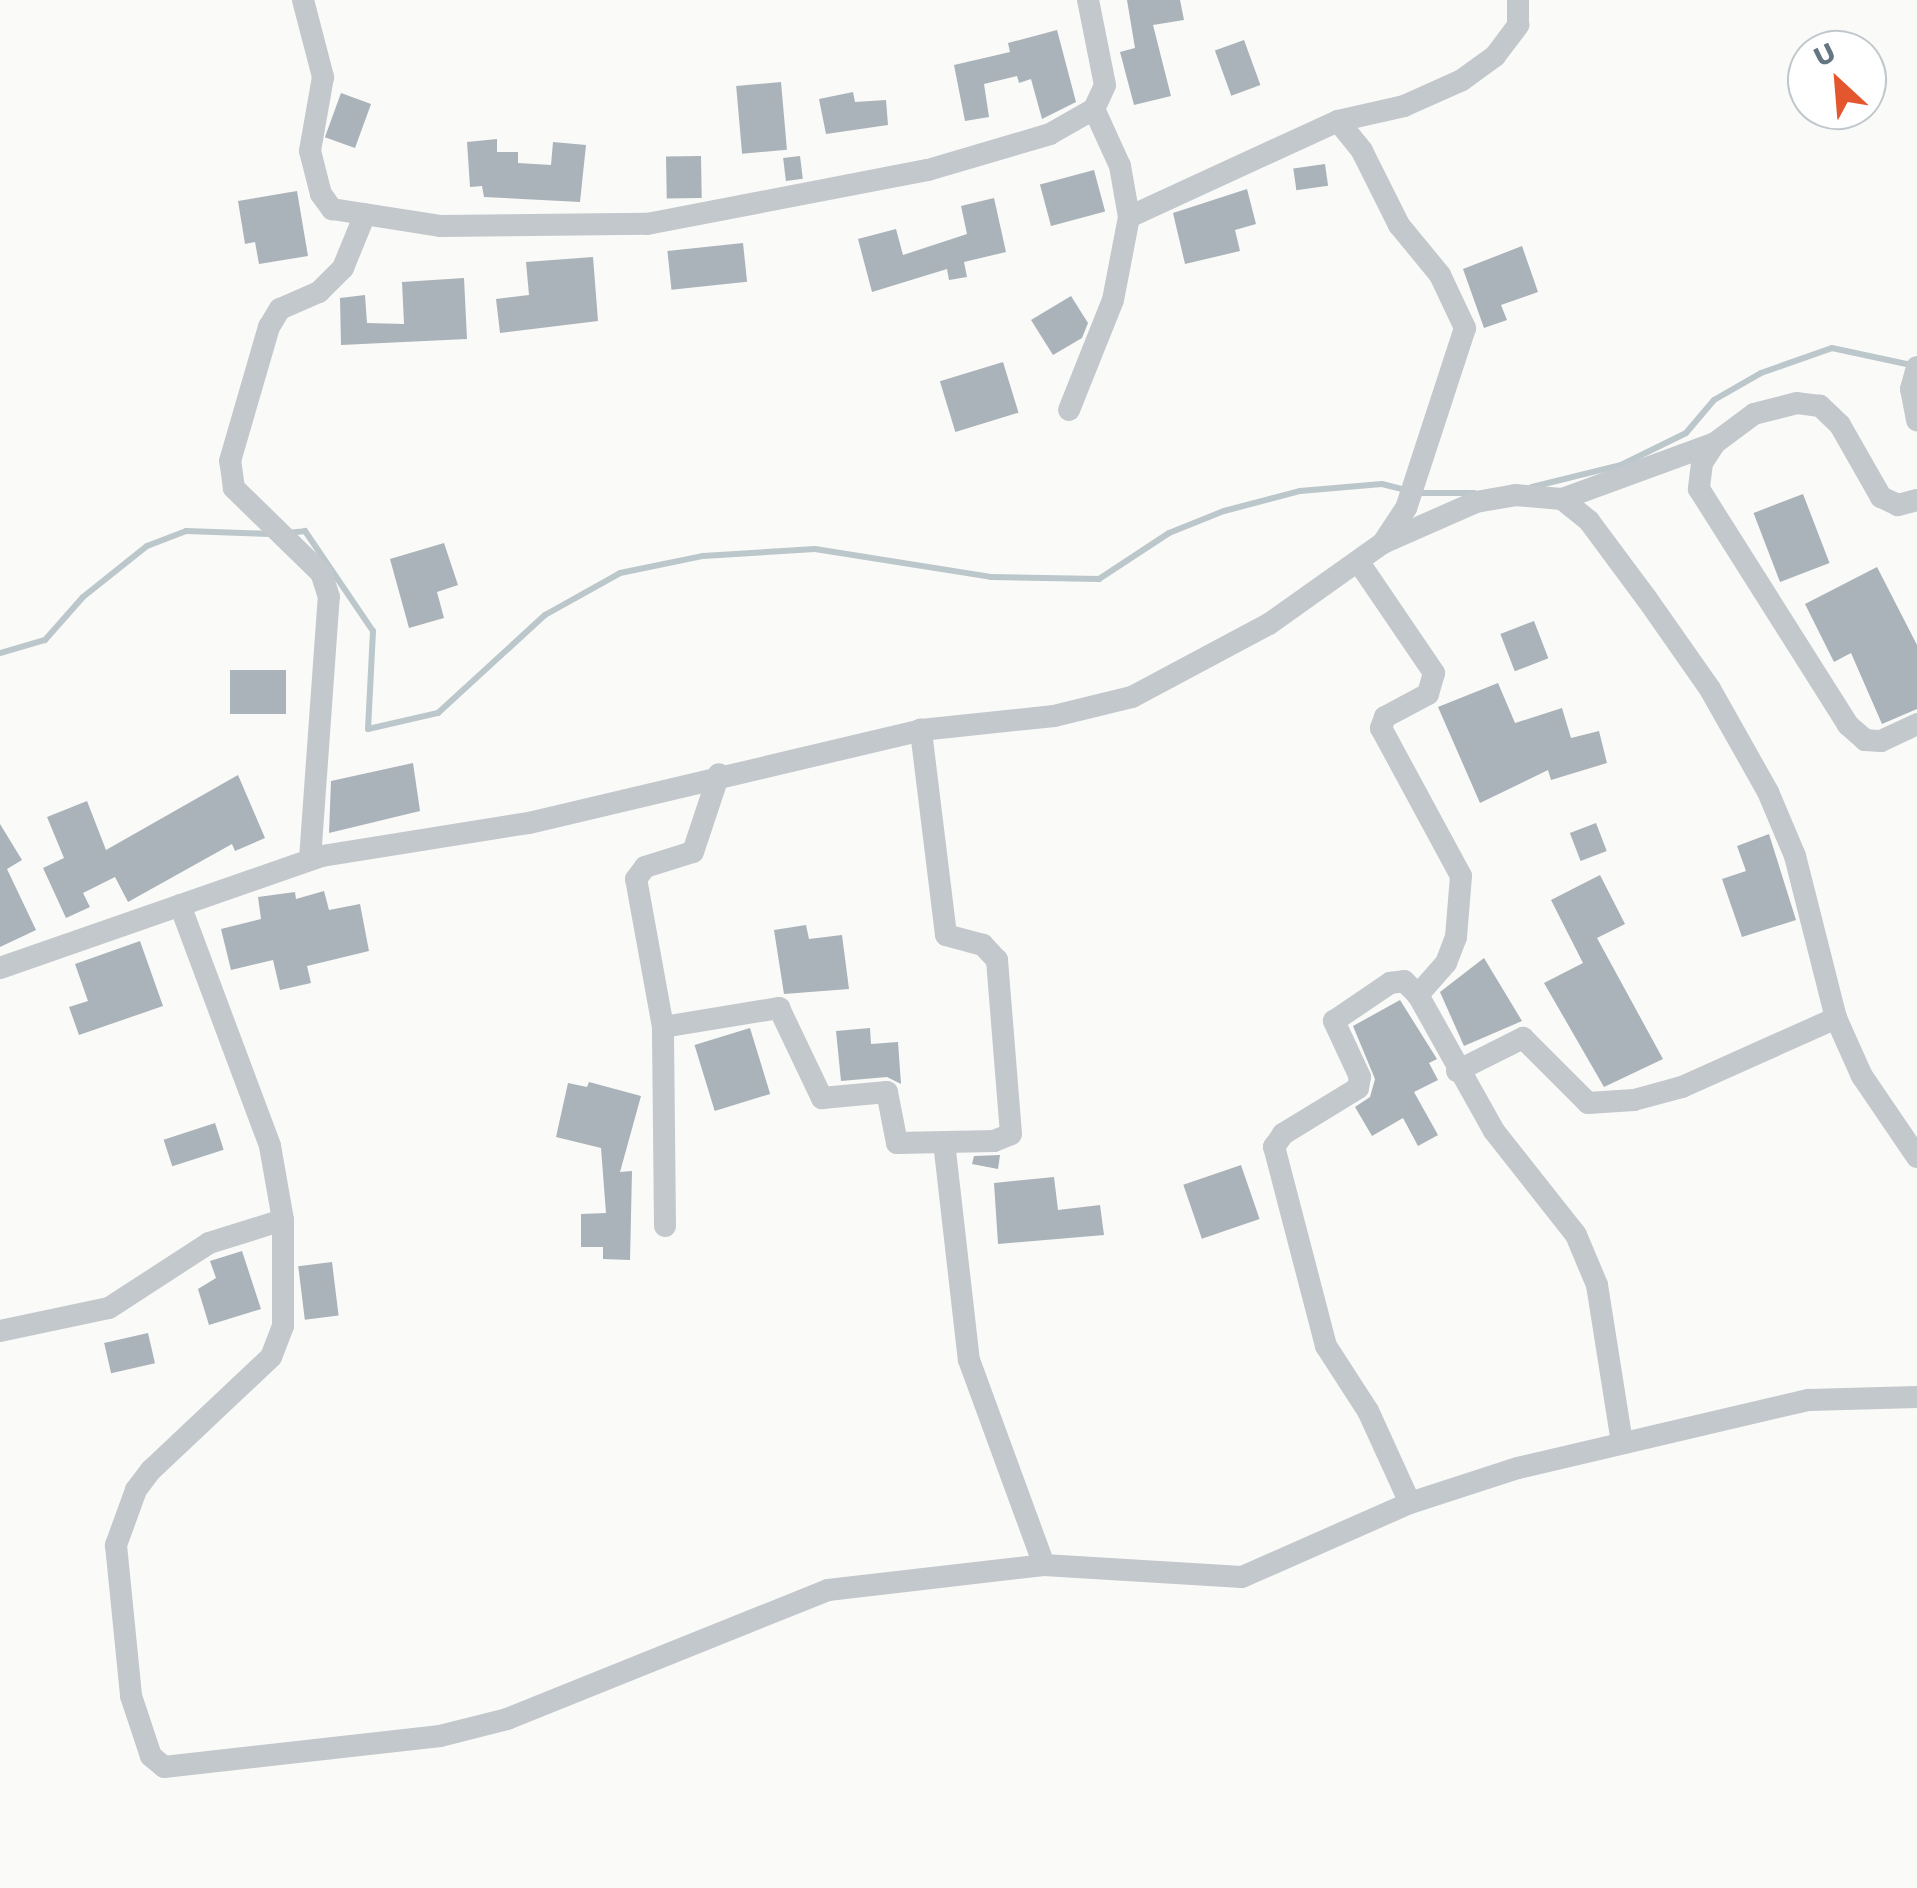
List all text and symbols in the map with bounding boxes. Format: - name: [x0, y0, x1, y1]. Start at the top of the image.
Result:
- north arrow: [1787, 30, 1887, 130]
- text: U: [1808, 35, 1841, 74]

